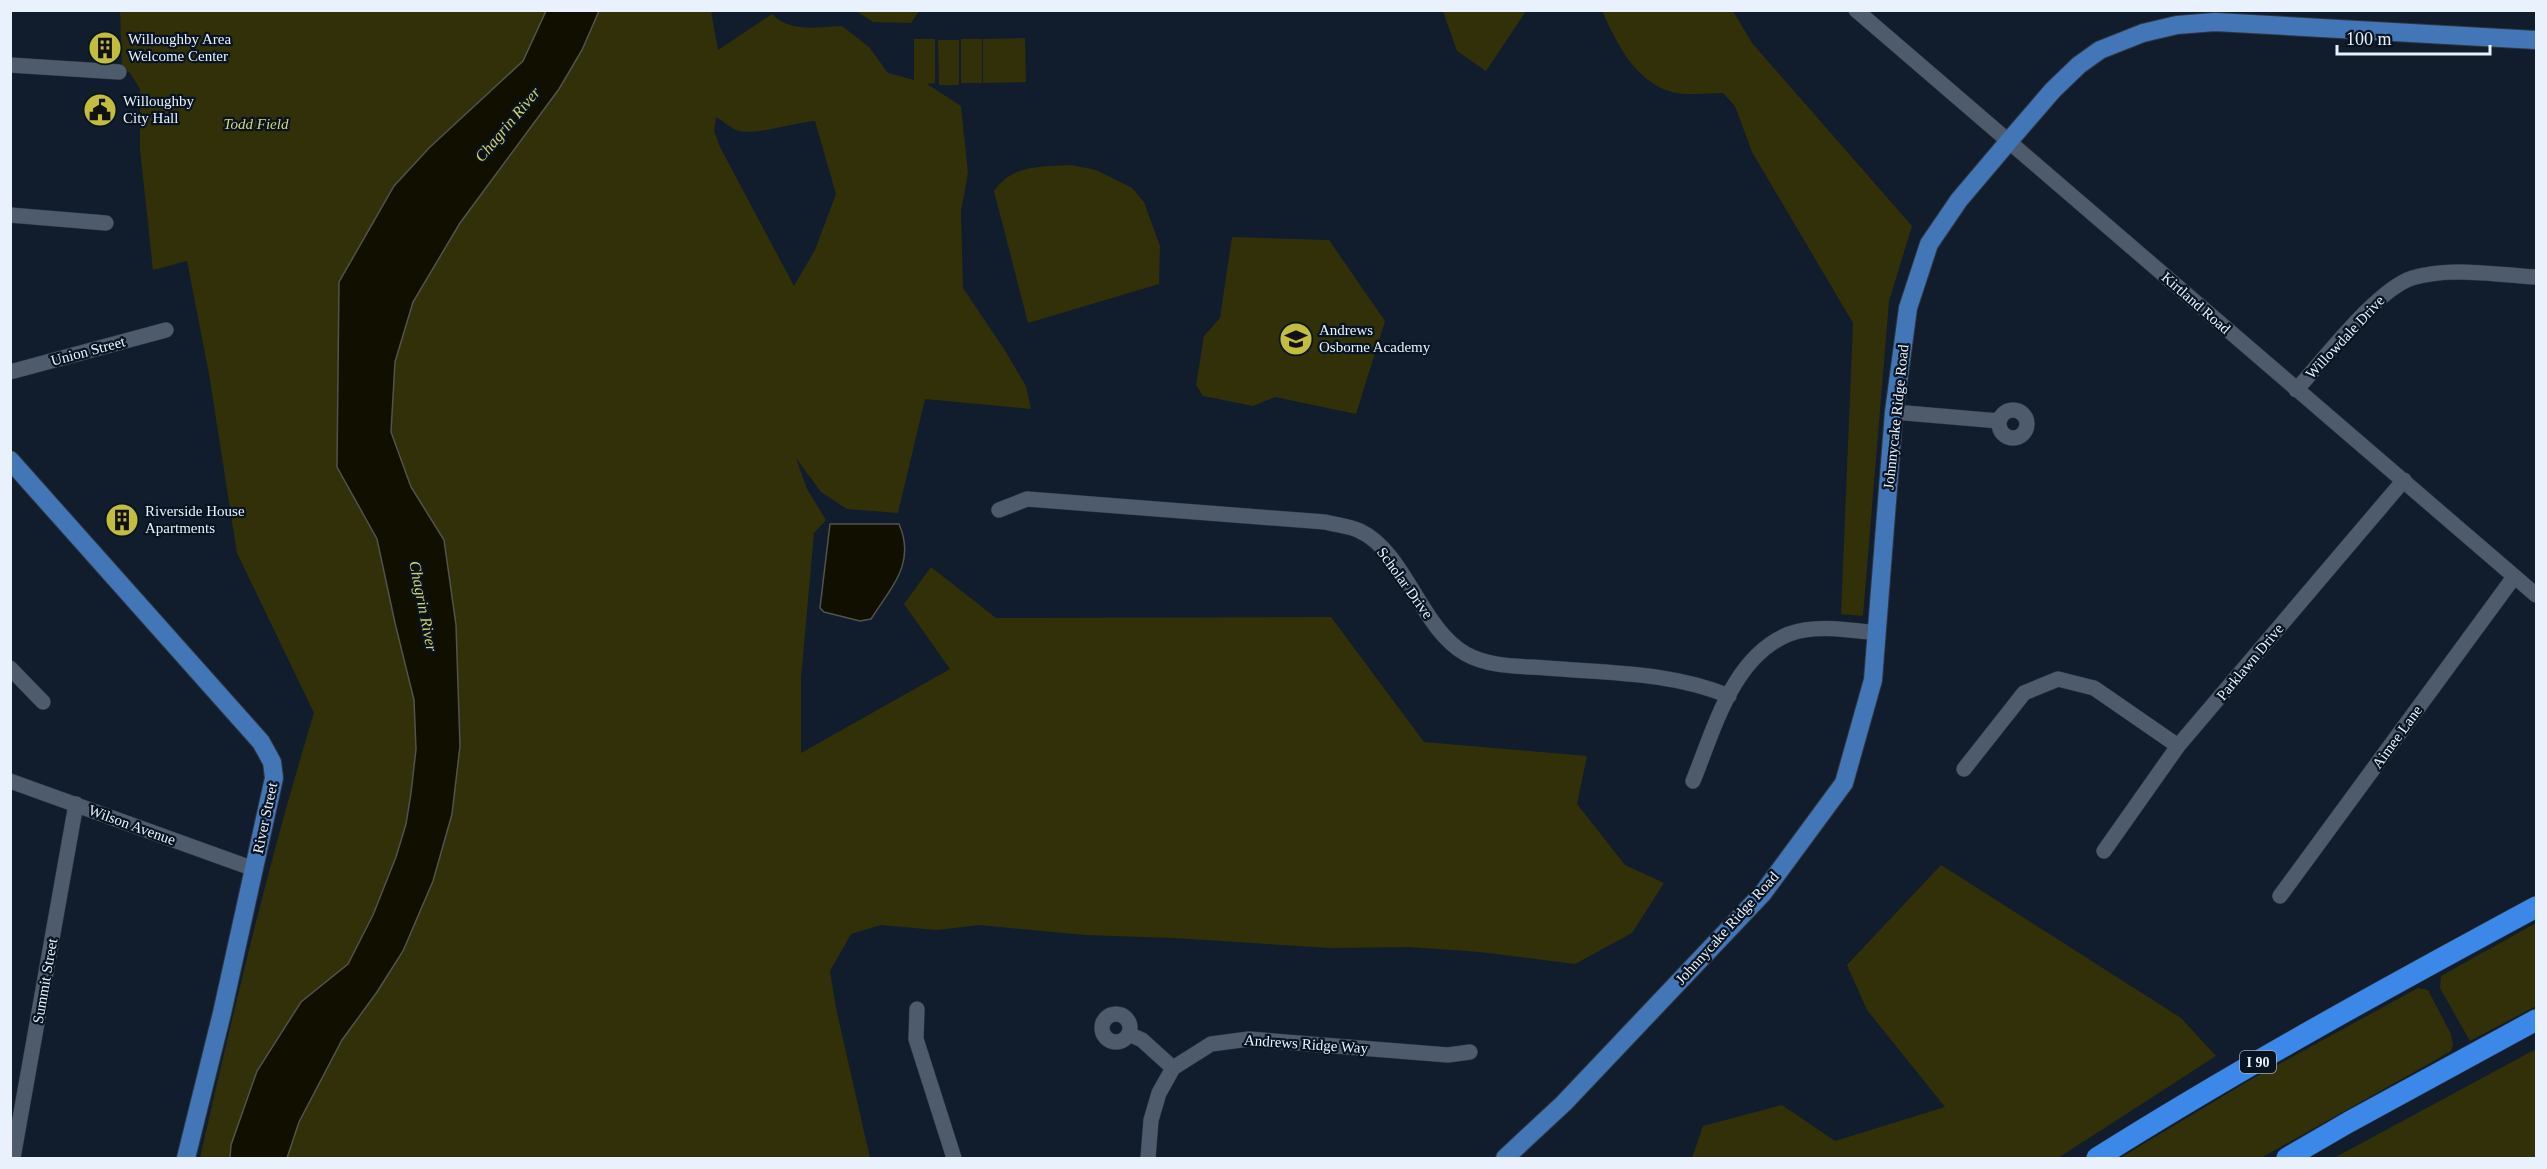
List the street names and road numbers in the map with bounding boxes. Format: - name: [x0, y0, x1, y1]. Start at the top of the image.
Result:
- street label: Kirtland Road: [2159, 269, 2234, 337]
- street label: Willowdale Drive: [2303, 292, 2388, 382]
- street label: Union Street: [49, 333, 128, 369]
- street label: Johnnycake Ridge Road: [1880, 343, 1912, 490]
- street label: Scholar Drive: [1374, 544, 1436, 622]
- street label: Parklawn Drive: [2213, 620, 2287, 703]
- street label: Aimee Lane: [2369, 702, 2425, 772]
- street label: River Street: [250, 780, 280, 855]
- street label: Wilson Avenue: [86, 802, 178, 848]
- street label: Johnnycake Ridge Road: [1672, 868, 1782, 988]
- street label: Summit Street: [30, 936, 61, 1025]
- street label: Andrews Ridge Way: [1243, 1032, 1369, 1056]
- road number: I 90: [2240, 1051, 2276, 1073]

